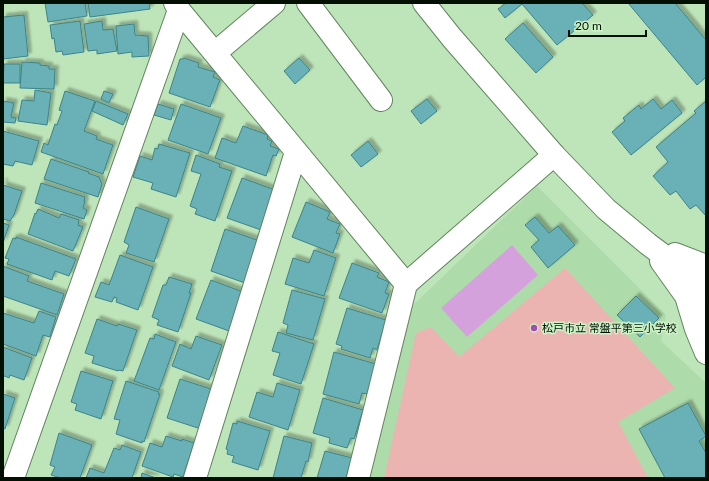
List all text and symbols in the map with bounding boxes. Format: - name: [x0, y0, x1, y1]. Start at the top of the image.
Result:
- scale bar: [569, 12, 646, 38]
- text: 20 m: [575, 18, 602, 33]
- place label: 松戸市立 常盤平第三小学校: [542, 321, 677, 334]
- marker: 松戸市立 常盤平第三小学校: [529, 323, 539, 333]

